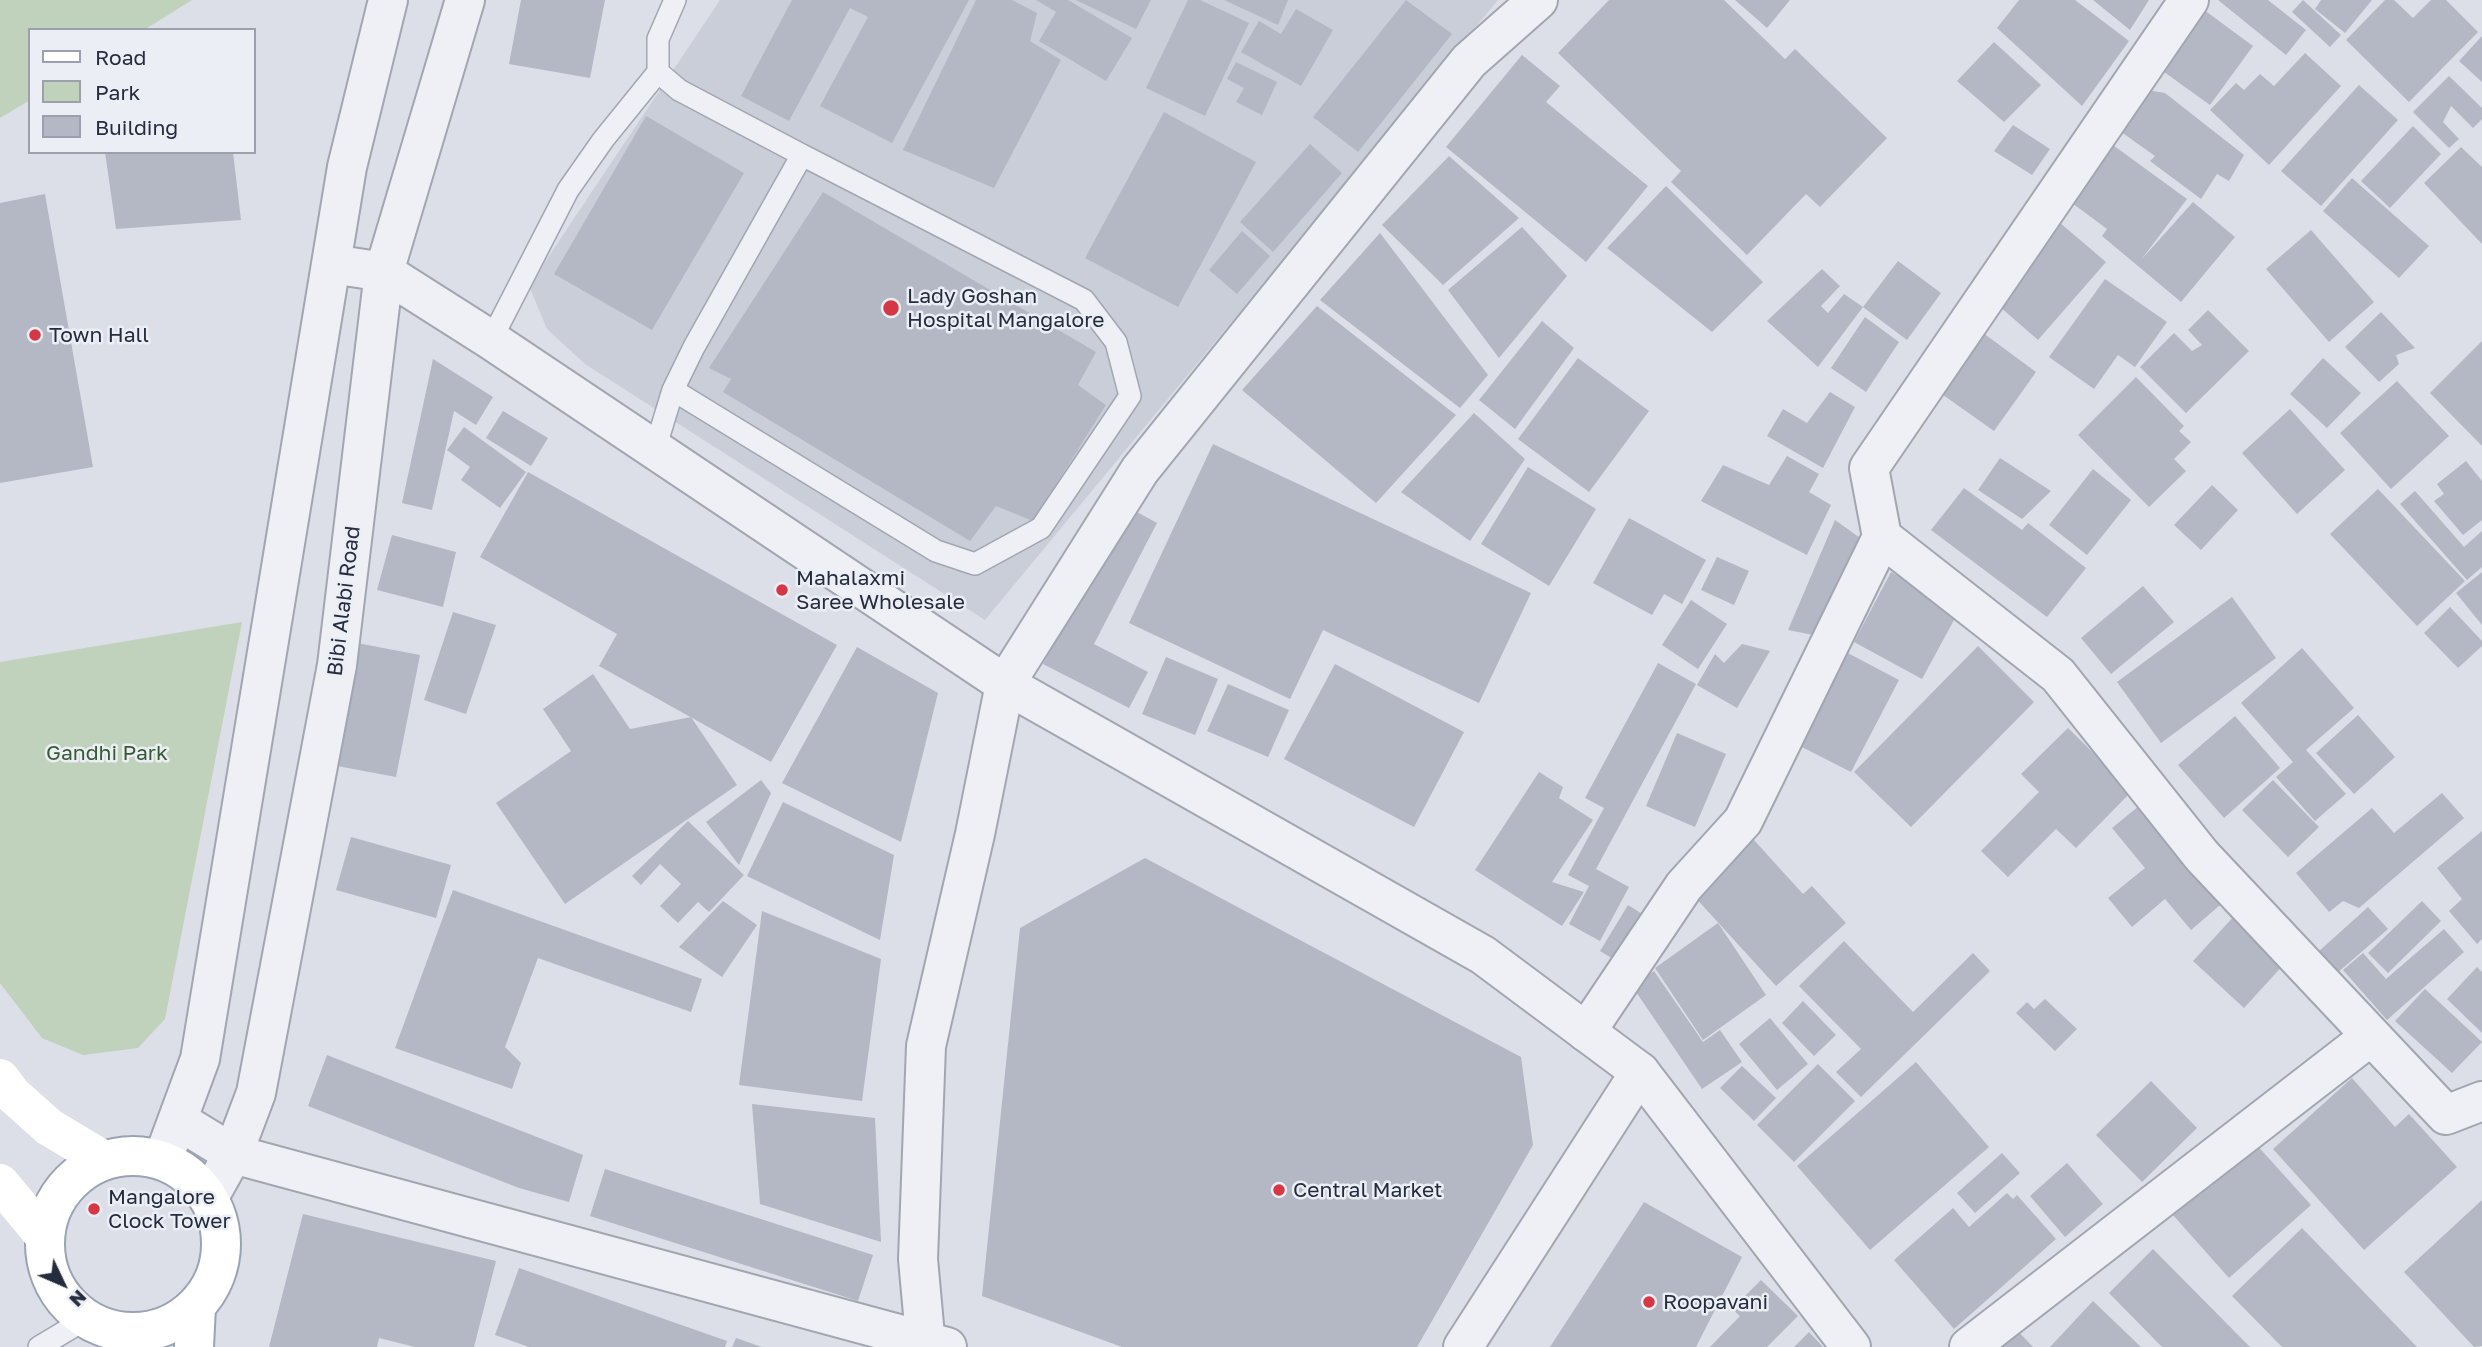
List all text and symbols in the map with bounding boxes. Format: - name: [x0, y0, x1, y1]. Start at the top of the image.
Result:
- legend: [28, 28, 256, 154]
- text: Road: [95, 44, 146, 70]
- text: Park: [95, 79, 140, 105]
- text: Building: [95, 114, 178, 140]
- place label: Lady Goshan Hospital Mangalore: [907, 283, 1104, 333]
- marker: Lady Goshan Hospital Mangalore: [881, 298, 901, 318]
- place label: Town Hall: [49, 322, 149, 348]
- marker: Town Hall: [27, 327, 43, 343]
- street label: Bibi Alabi Road: [322, 525, 366, 677]
- place label: Mahalaxmi Saree Wholesale: [796, 565, 965, 615]
- marker: Mahalaxmi Saree Wholesale: [774, 582, 790, 598]
- park label: Gandhi Park: [46, 740, 168, 766]
- place label: Central Market: [1293, 1177, 1443, 1203]
- marker: Central Market: [1271, 1182, 1287, 1198]
- place label: Mangalore Clock Tower: [108, 1184, 231, 1234]
- marker: Mangalore Clock Tower: [86, 1201, 102, 1217]
- north arrow: [28, 1249, 98, 1319]
- text: N: [65, 1286, 92, 1312]
- place label: Roopavani: [1663, 1289, 1768, 1315]
- marker: Roopavani: [1641, 1294, 1657, 1310]

